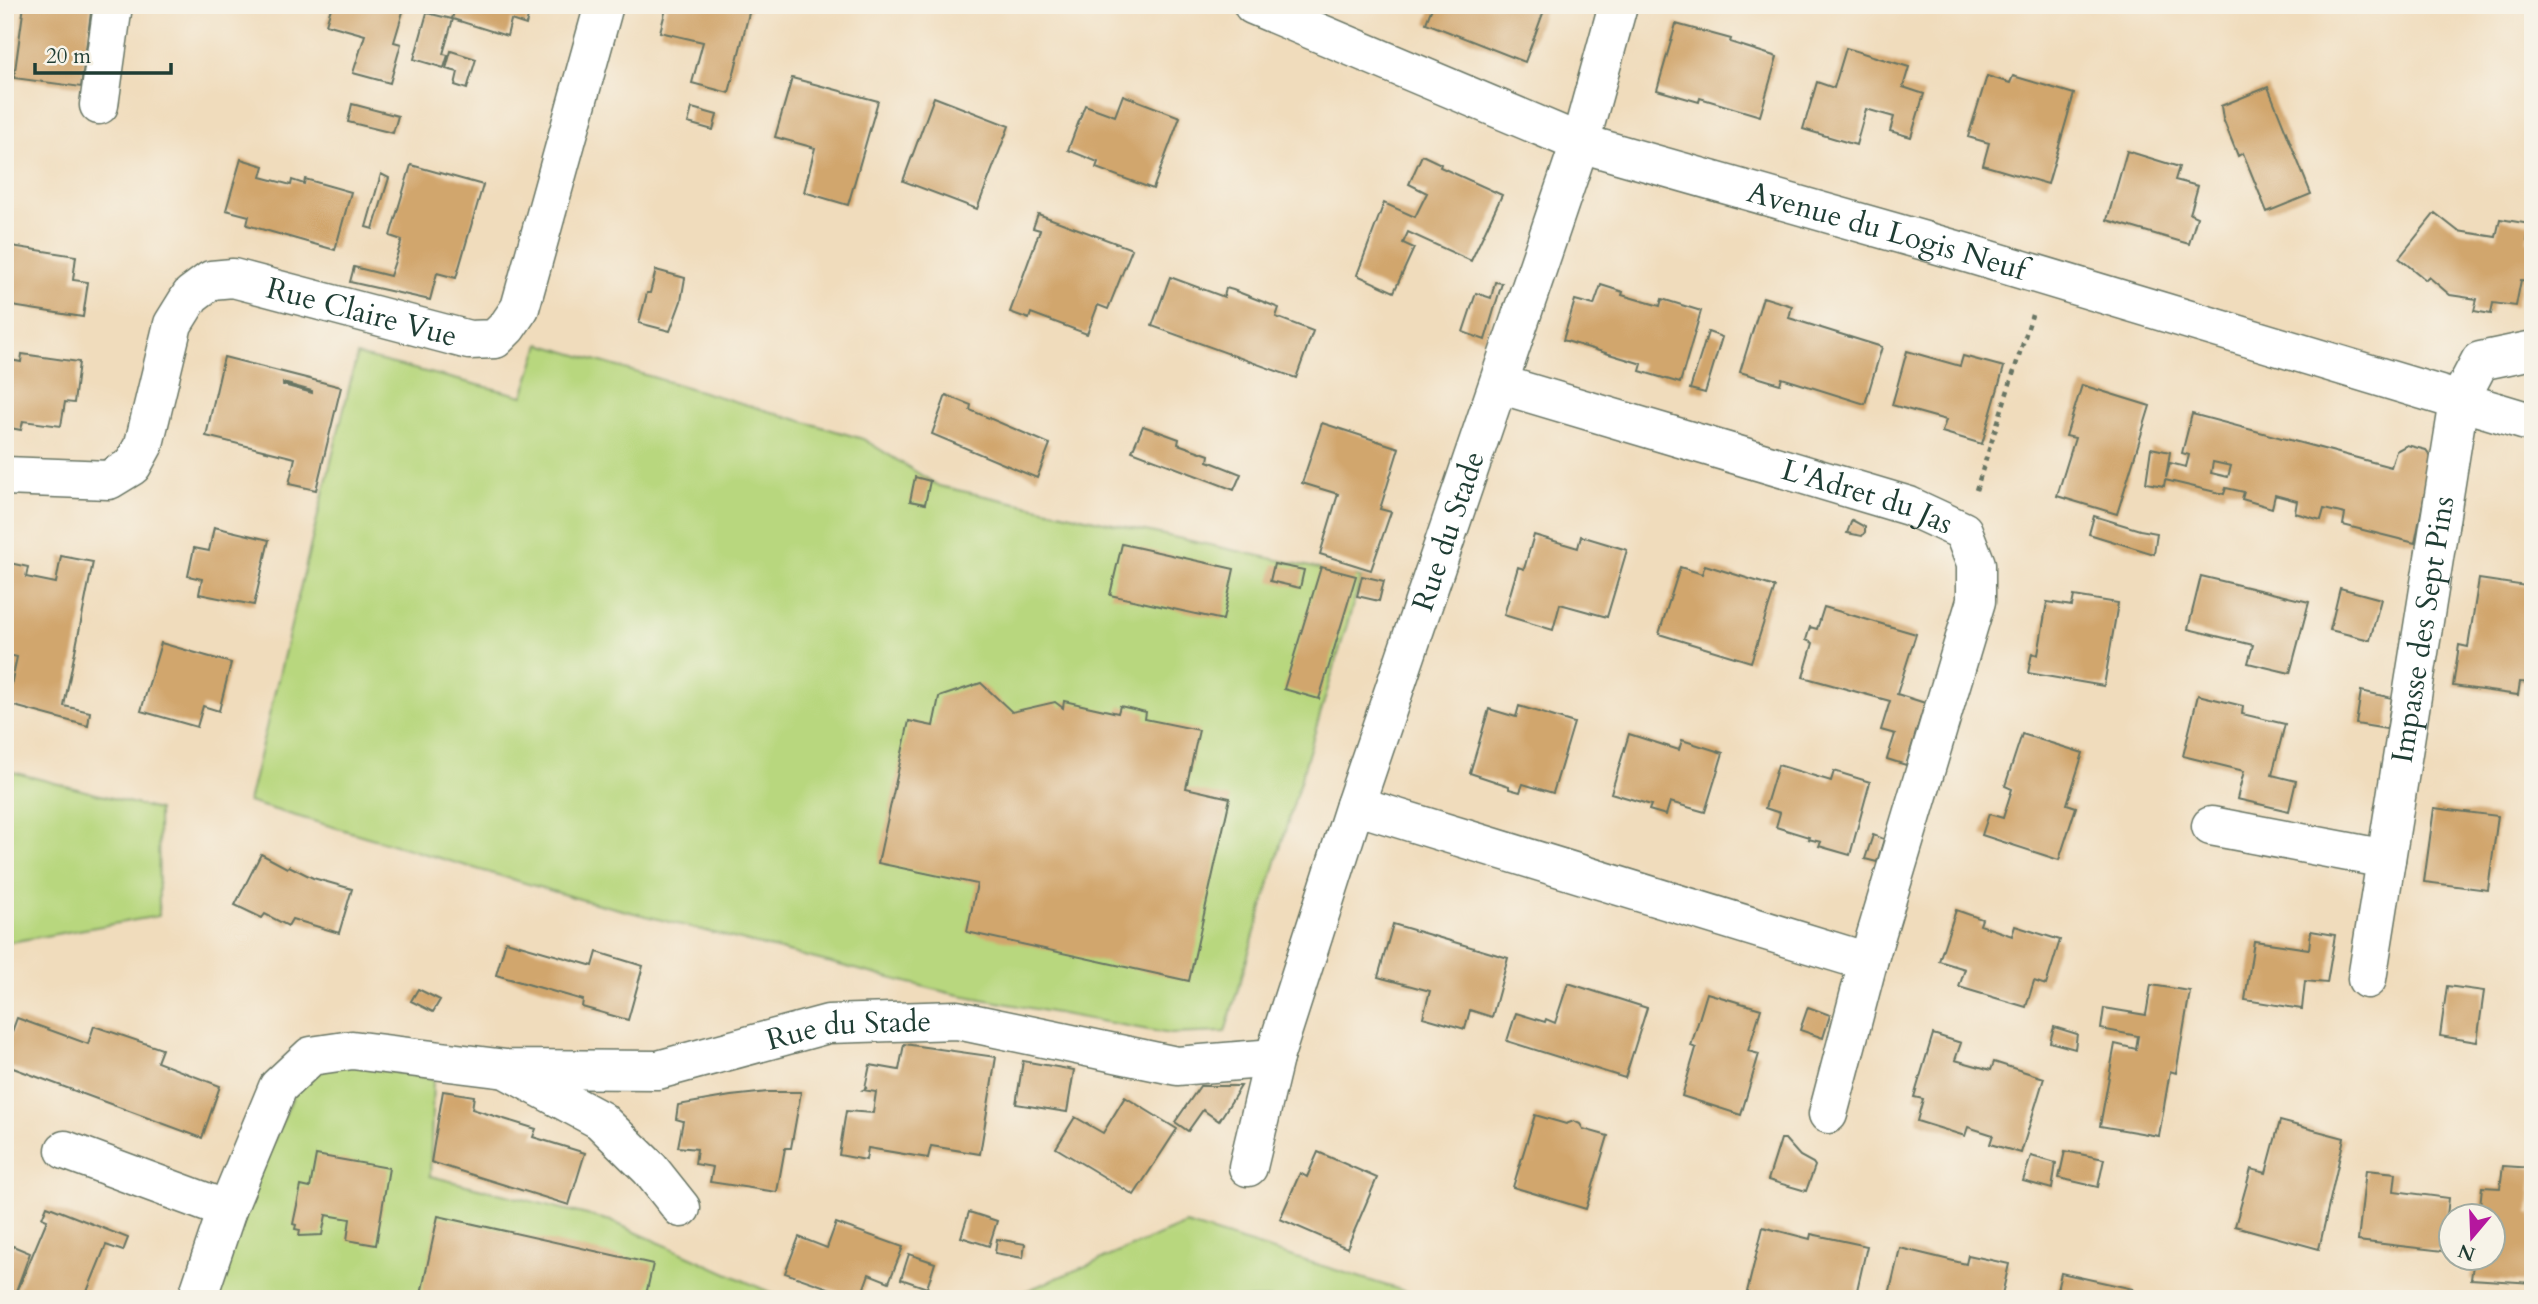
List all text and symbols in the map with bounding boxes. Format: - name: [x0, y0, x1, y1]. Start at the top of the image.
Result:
- scale bar: [35, 32, 172, 76]
- text: 20 m: [46, 42, 91, 71]
- street label: Avenue du Logis Neuf: [1743, 171, 2036, 292]
- street label: Rue Claire Vue: [262, 267, 462, 357]
- street label: Rue du Stade: [1402, 446, 1494, 617]
- street label: L'Adret du Jas: [1777, 449, 1960, 544]
- street label: Impasse des Sept Pins: [2381, 493, 2464, 766]
- street label: Rue du Stade: [762, 1000, 932, 1060]
- north arrow: [2436, 1202, 2506, 1272]
- text: N: [2454, 1237, 2479, 1267]

